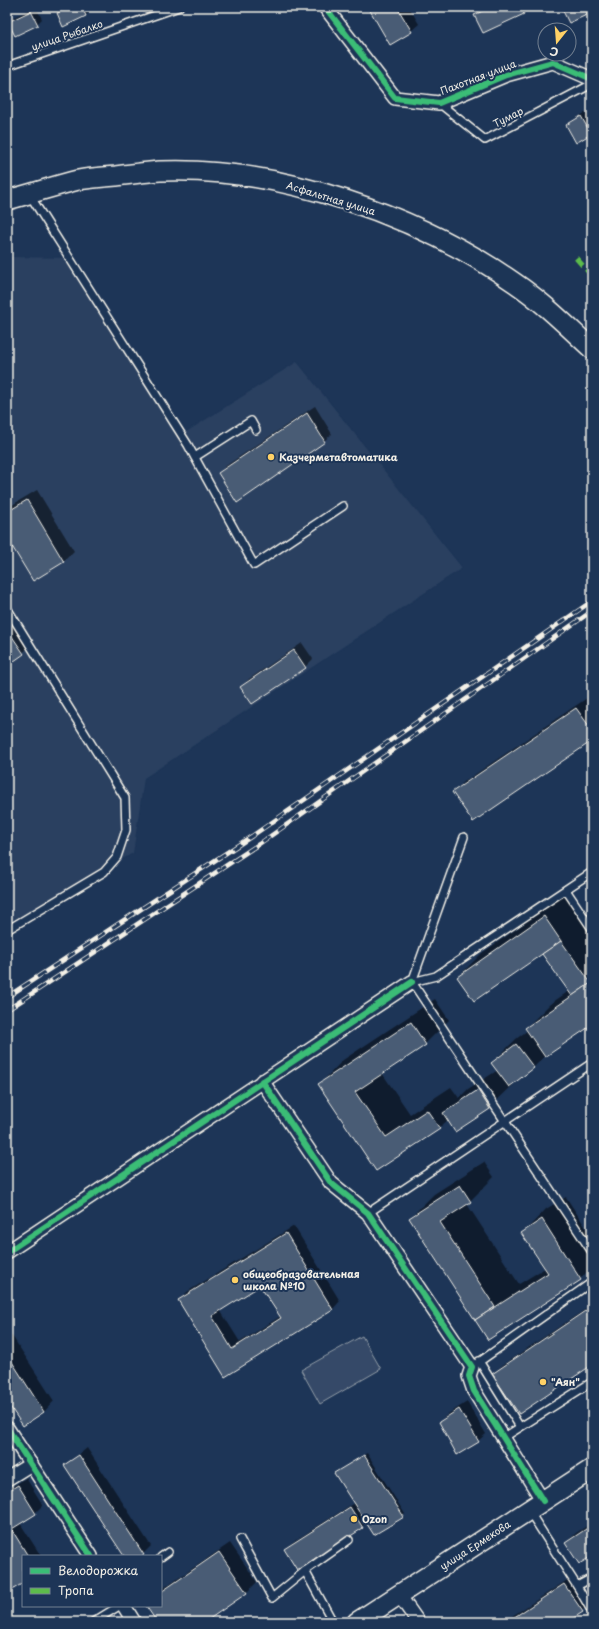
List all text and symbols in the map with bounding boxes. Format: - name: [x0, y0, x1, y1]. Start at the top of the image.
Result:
- street label: улица Рыбалко: [29, 15, 105, 54]
- north arrow: [537, 22, 577, 62]
- text: С: [547, 43, 560, 61]
- street label: Пахотная улица: [438, 55, 519, 98]
- street label: Тумар: [490, 103, 526, 131]
- street label: Асфальтная улица: [285, 177, 378, 218]
- place label: Казчерметавтоматика: [279, 449, 398, 464]
- marker: Казчерметавтоматика: [266, 452, 276, 462]
- place label: общеобразовательная школа №10: [243, 1266, 360, 1293]
- marker: общеобразовательная школа №10: [230, 1275, 240, 1285]
- place label: "Аян": [551, 1374, 580, 1389]
- marker: "Аян": [538, 1377, 548, 1387]
- place label: Ozon: [362, 1511, 387, 1526]
- marker: Ozon: [349, 1514, 359, 1524]
- street label: улица Ермекова: [436, 1516, 514, 1573]
- legend: [22, 1555, 162, 1607]
- text: Велодорожка: [58, 1561, 138, 1579]
- text: Тропа: [58, 1581, 94, 1599]

